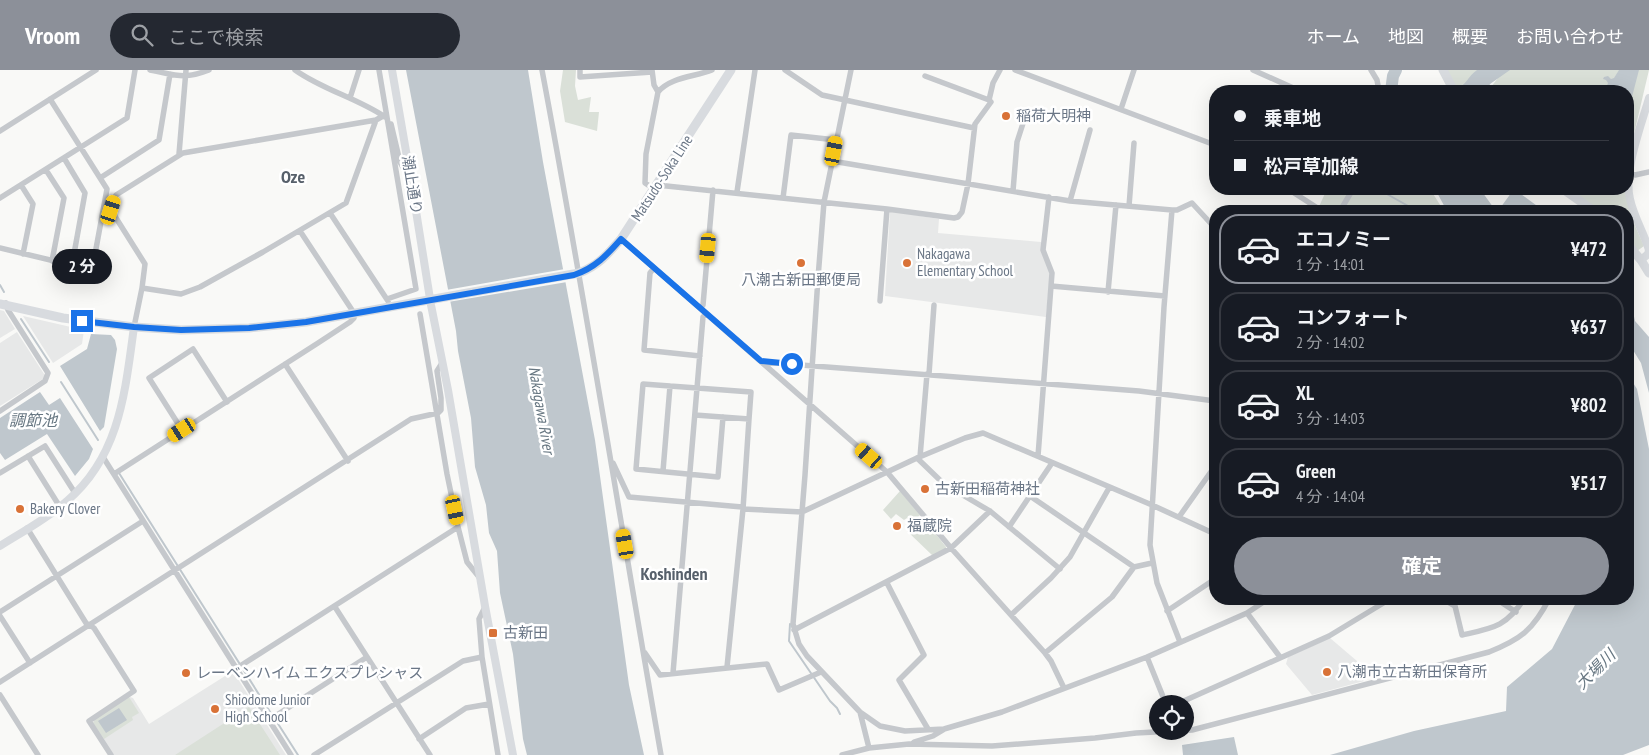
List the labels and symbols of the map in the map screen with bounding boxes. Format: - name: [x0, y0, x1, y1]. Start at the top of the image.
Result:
- place label: 稲荷大明神: [1016, 106, 1091, 125]
- marker: 稲荷大明神: [1000, 110, 1012, 122]
- street label: Matsudo-Soka Line: [627, 131, 696, 224]
- car: [823, 135, 844, 167]
- street label: 潮止通り: [398, 154, 427, 216]
- district label: Oze: [281, 165, 305, 188]
- car: [99, 193, 122, 227]
- car: [699, 232, 716, 264]
- place label: Nakagawa Elementary School: [917, 244, 1014, 280]
- callout: 2 分: [52, 248, 112, 284]
- marker: 八潮古新田郵便局: [795, 257, 807, 269]
- marker: Nakagawa Elementary School: [901, 257, 913, 269]
- place label: 八潮古新田郵便局: [741, 270, 861, 289]
- route end: [71, 310, 93, 332]
- route start: [781, 353, 803, 375]
- water label: Nakagawa River: [524, 365, 560, 458]
- water label: 調節池: [9, 410, 59, 430]
- car: [165, 416, 198, 444]
- car: [852, 440, 885, 472]
- place label: 古新田稲荷神社: [935, 479, 1040, 498]
- marker: 古新田稲荷神社: [919, 483, 931, 495]
- car: [444, 494, 465, 526]
- place label: Bakery Clover: [30, 499, 101, 518]
- marker: Bakery Clover: [14, 503, 26, 515]
- place label: 福蔵院: [907, 516, 952, 535]
- marker: 福蔵院: [891, 520, 903, 532]
- car: [615, 528, 634, 560]
- district label: Koshinden: [641, 562, 707, 585]
- place label: 古新田: [503, 623, 548, 642]
- marker: 古新田: [487, 627, 499, 639]
- water label: 大場川: [1571, 644, 1620, 693]
- place label: 八潮市立古新田保育所: [1337, 662, 1487, 681]
- place label: レーベンハイム エクスプレシャス: [196, 663, 423, 682]
- marker: 八潮市立古新田保育所: [1321, 666, 1333, 678]
- marker: レーベンハイム エクスプレシャス: [180, 667, 192, 679]
- place label: Shiodome Junior High School: [225, 690, 311, 726]
- marker: Shiodome Junior High School: [209, 703, 221, 715]

